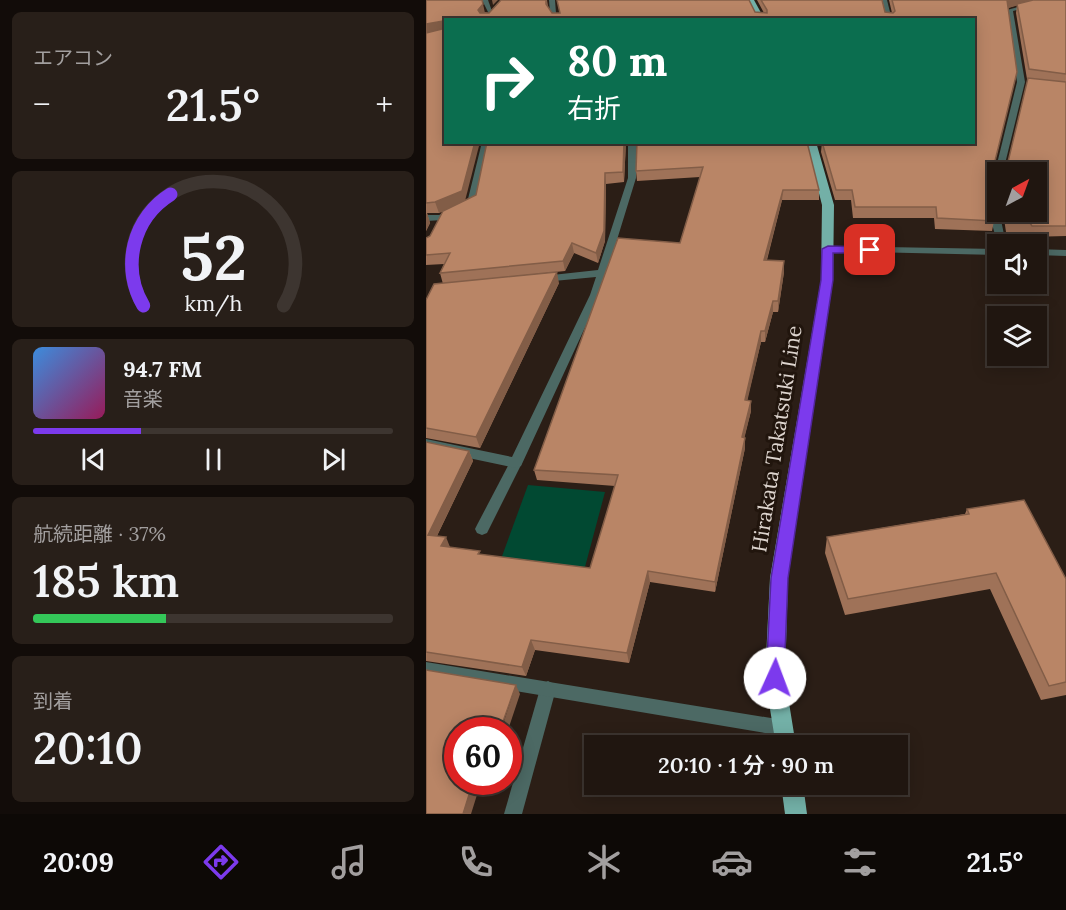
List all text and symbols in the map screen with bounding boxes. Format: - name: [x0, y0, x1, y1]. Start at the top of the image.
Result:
- text: 80 m: [567, 34, 667, 88]
- icon: right: [468, 42, 546, 120]
- text: エアコン: [33, 45, 113, 70]
- text: 21.5°: [166, 76, 260, 133]
- text: −: [33, 83, 51, 125]
- text: +: [376, 83, 393, 125]
- text: 右折: [567, 91, 621, 125]
- north arrow: [987, 162, 1047, 222]
- map controls: [987, 162, 1047, 366]
- text: 52: [180, 217, 246, 297]
- pin: [844, 224, 895, 275]
- icon: arrive: [853, 233, 886, 266]
- button: sound: [987, 234, 1047, 294]
- text: km/h: [184, 289, 242, 317]
- button: layers: [987, 306, 1047, 366]
- street label: Hirakata Takatsuki Line: [745, 324, 808, 554]
- text: 94.7 FM: [123, 355, 202, 383]
- text: 音楽: [123, 386, 163, 411]
- icon: previous: [77, 443, 110, 476]
- icon: pause: [197, 443, 230, 476]
- icon: next: [317, 443, 350, 476]
- text: 航続距離 · 37%: [33, 521, 166, 546]
- text: 185 km: [33, 552, 179, 609]
- position arrow: [743, 646, 807, 710]
- text: 到着: [33, 688, 73, 713]
- speed limit sign: 60: [444, 717, 522, 795]
- text: 20:10: [33, 719, 143, 776]
- text: 20:10 · 1 分 · 90 m: [658, 751, 834, 779]
- icon: directions: [200, 841, 242, 883]
- icon: music: [328, 841, 370, 883]
- icon: phone: [455, 841, 497, 883]
- icon: climate: [583, 841, 625, 883]
- icon: car: [711, 841, 753, 883]
- icon: filters: [839, 841, 881, 883]
- text: 20:09: [43, 845, 114, 879]
- text: 21.5°: [967, 845, 1023, 879]

